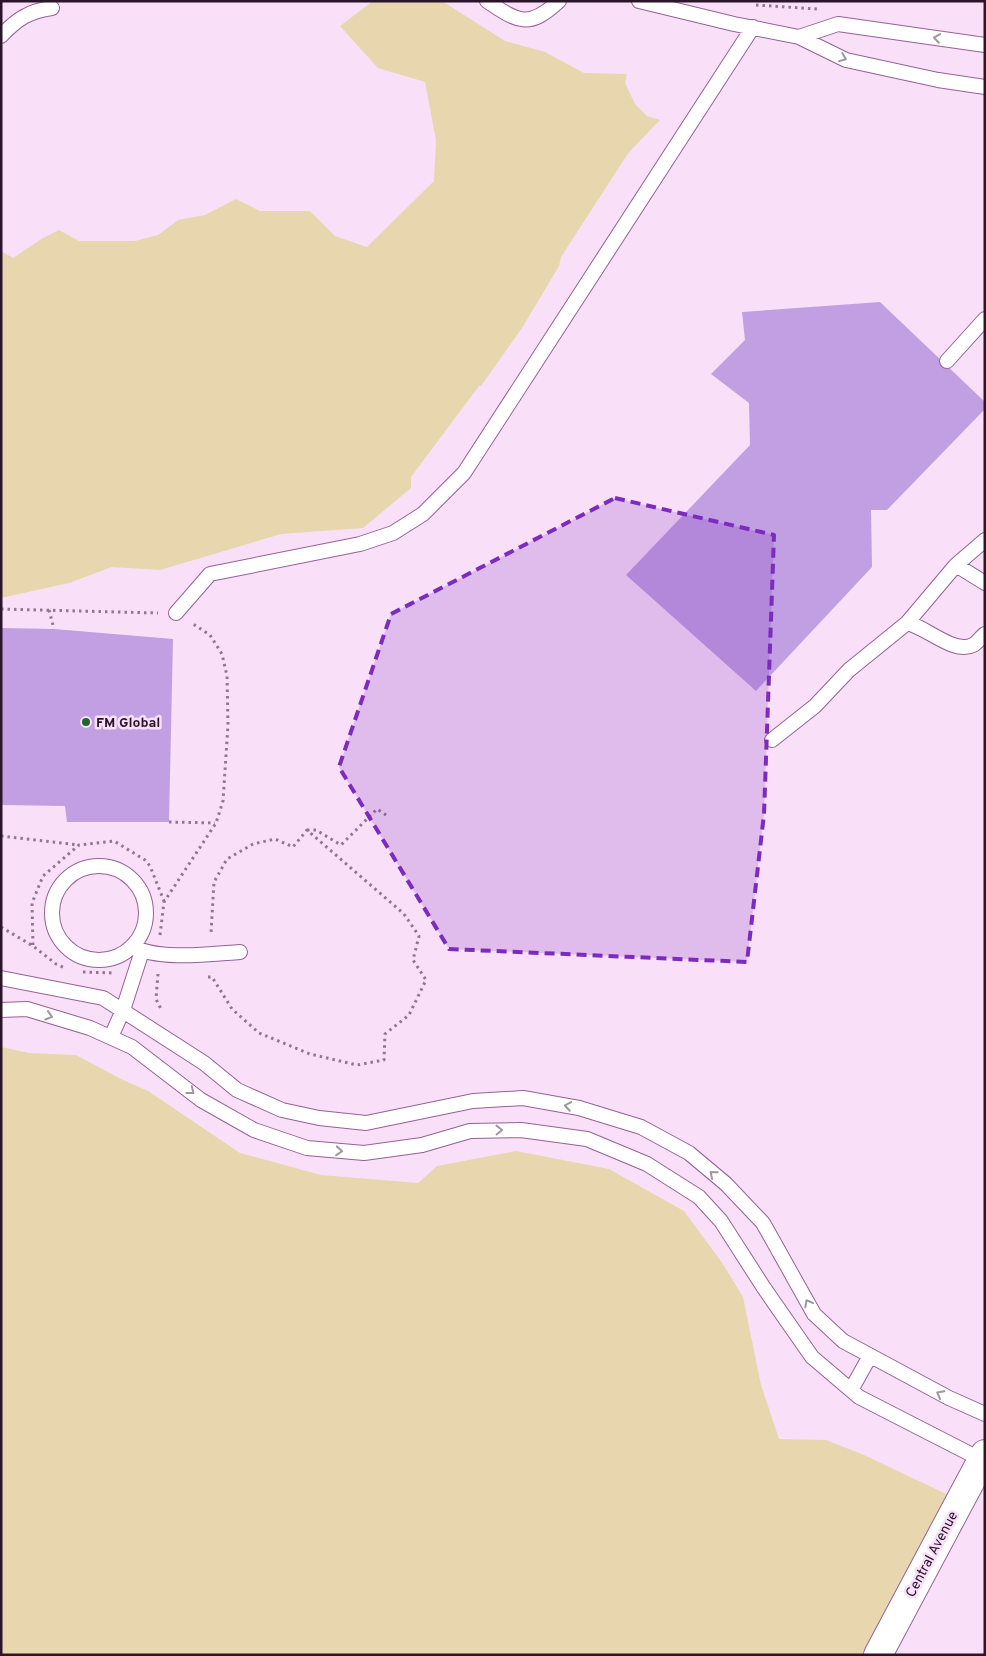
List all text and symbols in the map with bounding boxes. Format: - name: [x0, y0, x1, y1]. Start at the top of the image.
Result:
- one-way arrow: [932, 33, 941, 43]
- one-way arrow: [838, 52, 847, 62]
- place label: FM Global: [96, 715, 160, 732]
- marker: FM Global: [80, 716, 92, 728]
- one-way arrow: [44, 1010, 53, 1020]
- one-way arrow: [185, 1086, 194, 1094]
- one-way arrow: [564, 1101, 572, 1111]
- one-way arrow: [495, 1125, 503, 1136]
- one-way arrow: [335, 1145, 343, 1156]
- one-way arrow: [710, 1171, 719, 1179]
- one-way arrow: [804, 1300, 814, 1309]
- one-way arrow: [937, 1390, 946, 1400]
- street label: Central Avenue: [903, 1509, 962, 1601]

